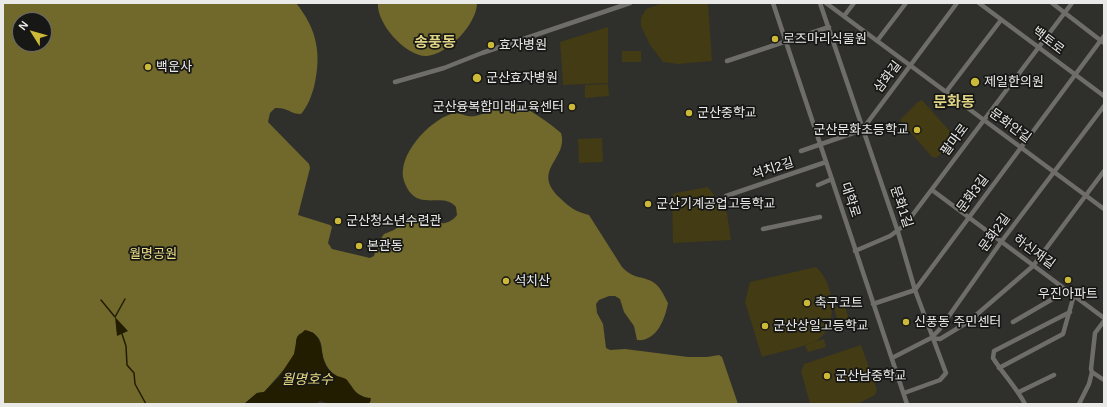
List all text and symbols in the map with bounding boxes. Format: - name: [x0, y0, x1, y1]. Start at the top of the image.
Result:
- north arrow: [12, 12, 52, 52]
- text: N: [16, 19, 30, 32]
- street label: 백토로: [1029, 24, 1067, 58]
- place label: 로즈마리식물원: [783, 31, 867, 47]
- district label: 송풍동: [414, 34, 456, 52]
- marker: 로즈마리식물원: [770, 34, 780, 44]
- place label: 효자병원: [499, 37, 547, 53]
- marker: 효자병원: [486, 40, 496, 50]
- street label: 삼화길: [871, 58, 905, 96]
- place label: 백운사: [156, 59, 192, 75]
- marker: 백운사: [143, 62, 153, 72]
- place label: 군산효자병원: [486, 70, 558, 86]
- marker: 군산효자병원: [471, 72, 483, 84]
- place label: 제일한의원: [984, 74, 1044, 90]
- marker: 제일한의원: [969, 76, 981, 88]
- district label: 문화동: [933, 94, 975, 112]
- place label: 군산융복합미래교육센터: [432, 99, 564, 115]
- marker: 군산융복합미래교육센터: [567, 102, 577, 112]
- place label: 군산중학교: [697, 105, 757, 121]
- street label: 문화안길: [986, 106, 1034, 146]
- marker: 군산중학교: [684, 108, 694, 118]
- street label: 팔마로: [938, 121, 972, 159]
- place label: 군산문화초등학교: [813, 122, 909, 138]
- marker: 군산문화초등학교: [912, 125, 922, 135]
- street label: 석치2길: [750, 155, 796, 183]
- street label: 문화3길: [954, 172, 992, 216]
- street label: 대학로: [837, 181, 863, 219]
- street label: 문화1길: [887, 184, 915, 230]
- place label: 군산기계공업고등학교: [656, 196, 776, 212]
- marker: 군산기계공업고등학교: [643, 199, 653, 209]
- street label: 문화2길: [976, 211, 1014, 255]
- place label: 군산청소년수련관: [346, 213, 442, 229]
- marker: 군산청소년수련관: [333, 216, 343, 226]
- street label: 하신재길: [1010, 232, 1058, 272]
- place label: 본관동: [367, 238, 403, 254]
- marker: 본관동: [354, 241, 364, 251]
- park label: 월명공원: [129, 246, 177, 262]
- place label: 석치산: [514, 273, 550, 289]
- marker: 우진아파트: [1063, 275, 1073, 285]
- marker: 석치산: [501, 276, 511, 286]
- place label: 우진아파트: [1038, 286, 1098, 302]
- place label: 축구코트: [815, 295, 863, 311]
- marker: 축구코트: [802, 298, 812, 308]
- place label: 신풍동 주민센터: [914, 314, 1001, 330]
- marker: 신풍동 주민센터: [901, 317, 911, 327]
- place label: 군산상일고등학교: [773, 318, 869, 334]
- marker: 군산상일고등학교: [760, 321, 770, 331]
- place label: 군산남중학교: [835, 368, 907, 384]
- marker: 군산남중학교: [822, 371, 832, 381]
- water label: 월명호수: [281, 372, 333, 388]

